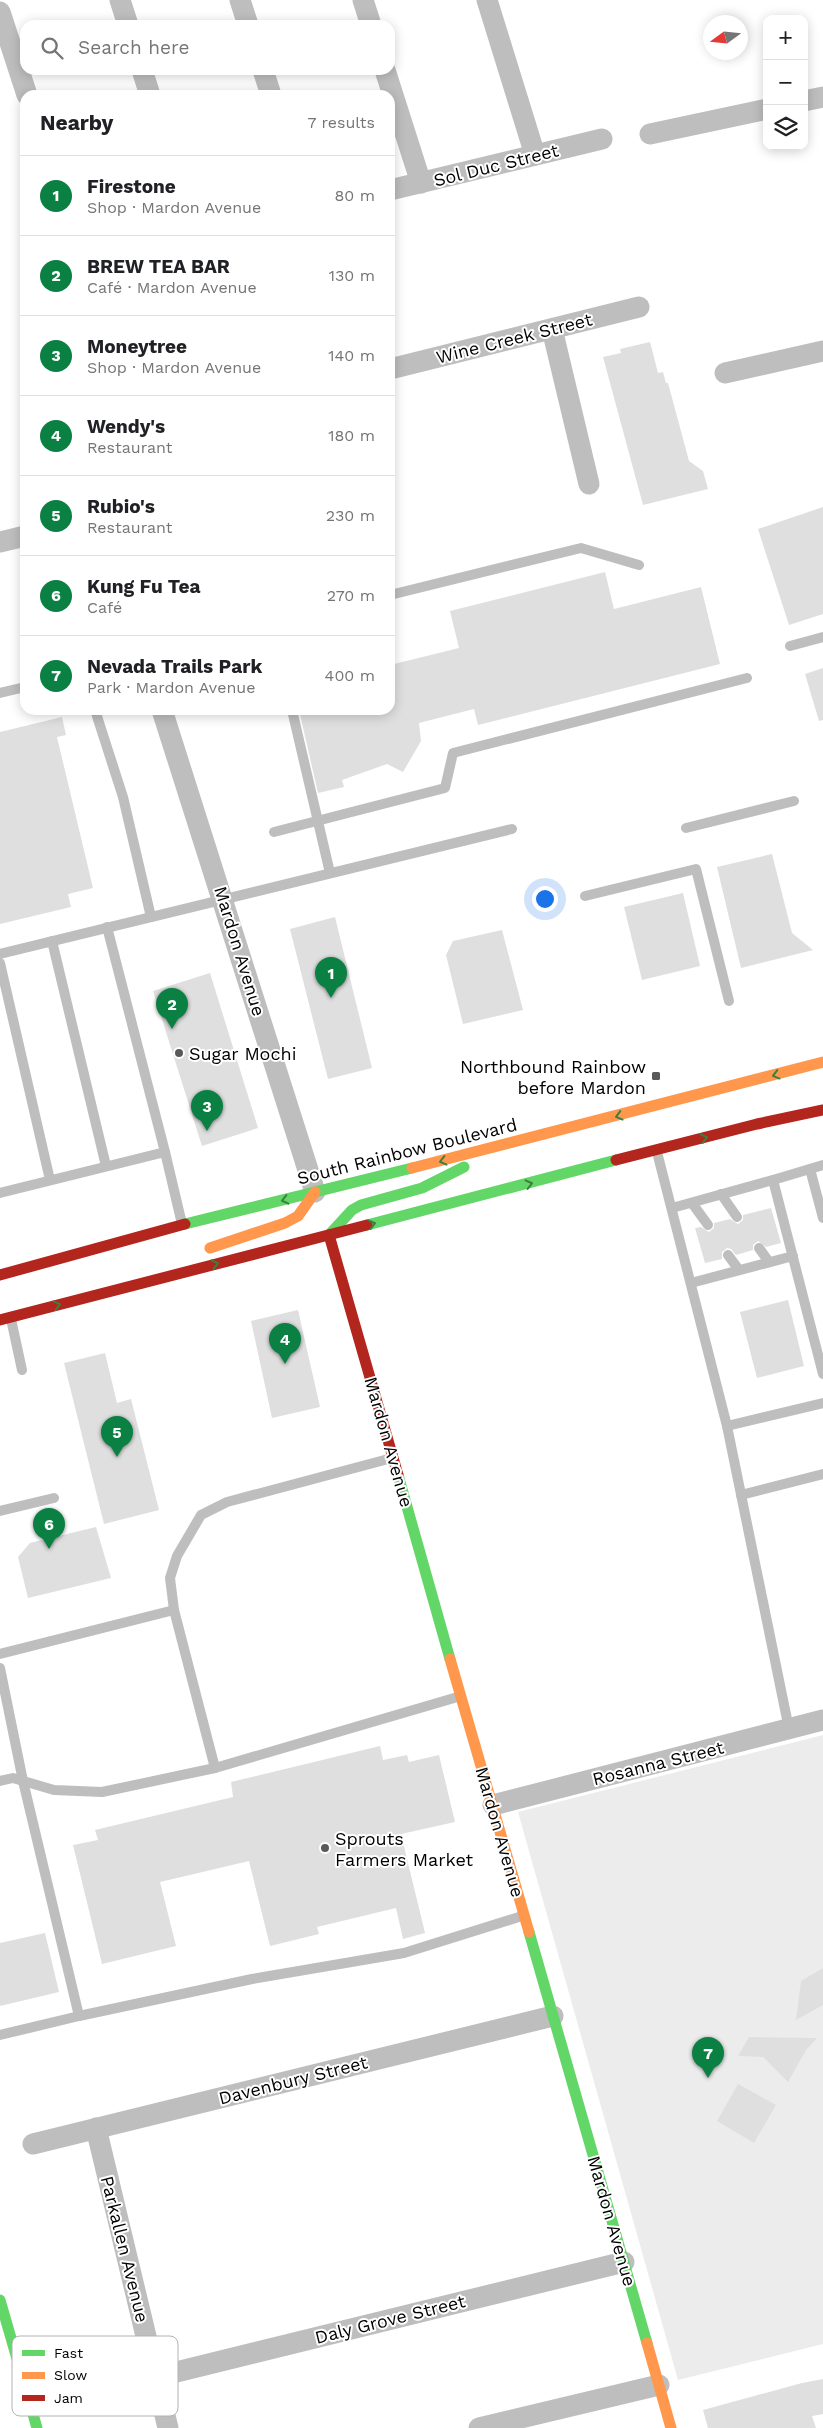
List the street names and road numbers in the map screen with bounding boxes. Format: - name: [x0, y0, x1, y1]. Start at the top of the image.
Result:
- street label: Sol Duc Street: [431, 139, 561, 191]
- street label: Wine Creek Street: [434, 308, 595, 368]
- street label: Mardon Avenue: [210, 883, 270, 1019]
- street label: South Rainbow Boulevard: [295, 1113, 519, 1189]
- street label: Mardon Avenue: [360, 1374, 418, 1510]
- street label: Rosanna Street: [590, 1736, 726, 1789]
- street label: Mardon Avenue: [471, 1764, 529, 1900]
- street label: Davenbury Street: [216, 2051, 370, 2109]
- street label: Mardon Avenue: [583, 2153, 641, 2289]
- street label: Parkallen Avenue: [97, 2174, 153, 2324]
- street label: Daly Grove Street: [313, 2290, 468, 2348]

